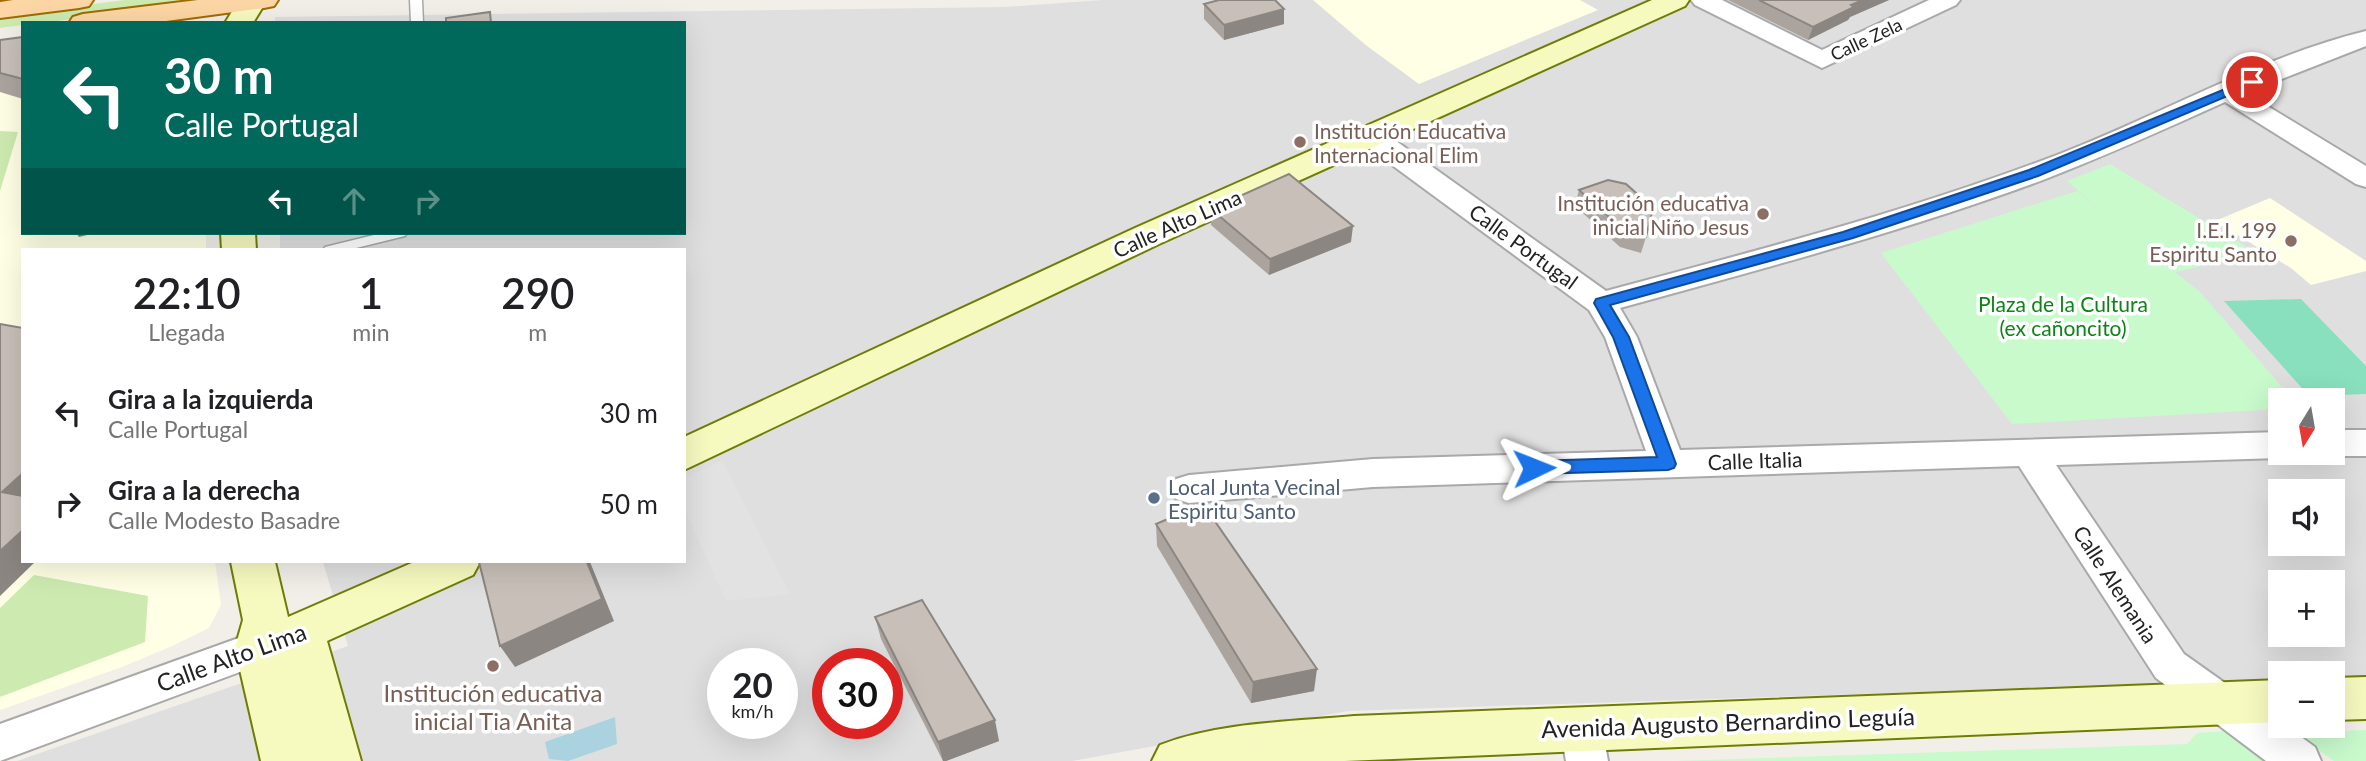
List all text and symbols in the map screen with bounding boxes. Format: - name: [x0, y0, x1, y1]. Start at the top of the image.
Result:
- street label: Calle Zela: [1827, 13, 1905, 65]
- text: 30 m: [164, 46, 274, 104]
- icon: left: [49, 49, 140, 140]
- pin: [2222, 52, 2282, 112]
- icon: arrive: [2233, 63, 2271, 101]
- text: Calle Portugal: [164, 105, 359, 144]
- place label: Institución Educativa Internacional Elim: [1314, 118, 1506, 167]
- marker: Institución Educativa Internacional Elim: [1292, 134, 1308, 150]
- icon: left: [262, 182, 300, 220]
- icon: ahead: [335, 182, 373, 220]
- icon: right: [408, 182, 446, 220]
- street label: Calle Alto Lima: [1109, 184, 1245, 262]
- place label: Institución educativa inicial Niño Jesus: [1557, 190, 1749, 239]
- street label: Calle Portugal: [1465, 198, 1583, 294]
- marker: Institución educativa inicial Niño Jesus: [1755, 206, 1771, 222]
- place label: I.E.I. 199 Espiritu Santo: [2149, 217, 2277, 266]
- marker: I.E.I. 199 Espiritu Santo: [2283, 233, 2299, 249]
- text: 22:10: [133, 268, 241, 318]
- text: 1: [359, 268, 383, 318]
- text: 290: [501, 268, 574, 318]
- park label: Plaza de la Cultura (ex cañoncito): [1978, 291, 2148, 340]
- text: Llegada: [148, 318, 225, 346]
- text: min: [352, 318, 390, 346]
- text: m: [528, 318, 547, 346]
- text: Gira a la izquierda: [108, 383, 314, 415]
- north arrow: [2268, 388, 2345, 466]
- map controls: [2268, 388, 2345, 738]
- icon: left: [49, 394, 87, 432]
- text: 30 m: [600, 397, 658, 429]
- text: Calle Portugal: [108, 415, 248, 443]
- position arrow: [1497, 431, 1571, 505]
- street label: Calle Italia: [1707, 446, 1803, 474]
- text: Gira a la derecha: [108, 474, 300, 506]
- place label: Local Junta Vecinal Espiritu Santo: [1168, 474, 1340, 523]
- button: sound: [2268, 479, 2345, 556]
- icon: right: [49, 485, 87, 523]
- text: 50 m: [600, 488, 658, 520]
- marker: Local Junta Vecinal Espiritu Santo: [1146, 490, 1162, 506]
- text: Calle Modesto Basadre: [108, 506, 340, 534]
- street label: Calle Alemania: [2069, 520, 2163, 648]
- button: +: [2268, 570, 2345, 647]
- street label: Calle Alto Lima: [152, 616, 310, 698]
- speed limit sign: 30: [812, 648, 903, 739]
- marker: Institución educativa inicial Tia Anita: [485, 658, 501, 674]
- button: −: [2268, 661, 2345, 738]
- text: 20: [732, 663, 773, 705]
- place label: Institución educativa inicial Tia Anita: [383, 678, 603, 735]
- text: km/h: [731, 700, 774, 722]
- street label: Avenida Augusto Bernardino Leguía: [1541, 701, 1915, 743]

